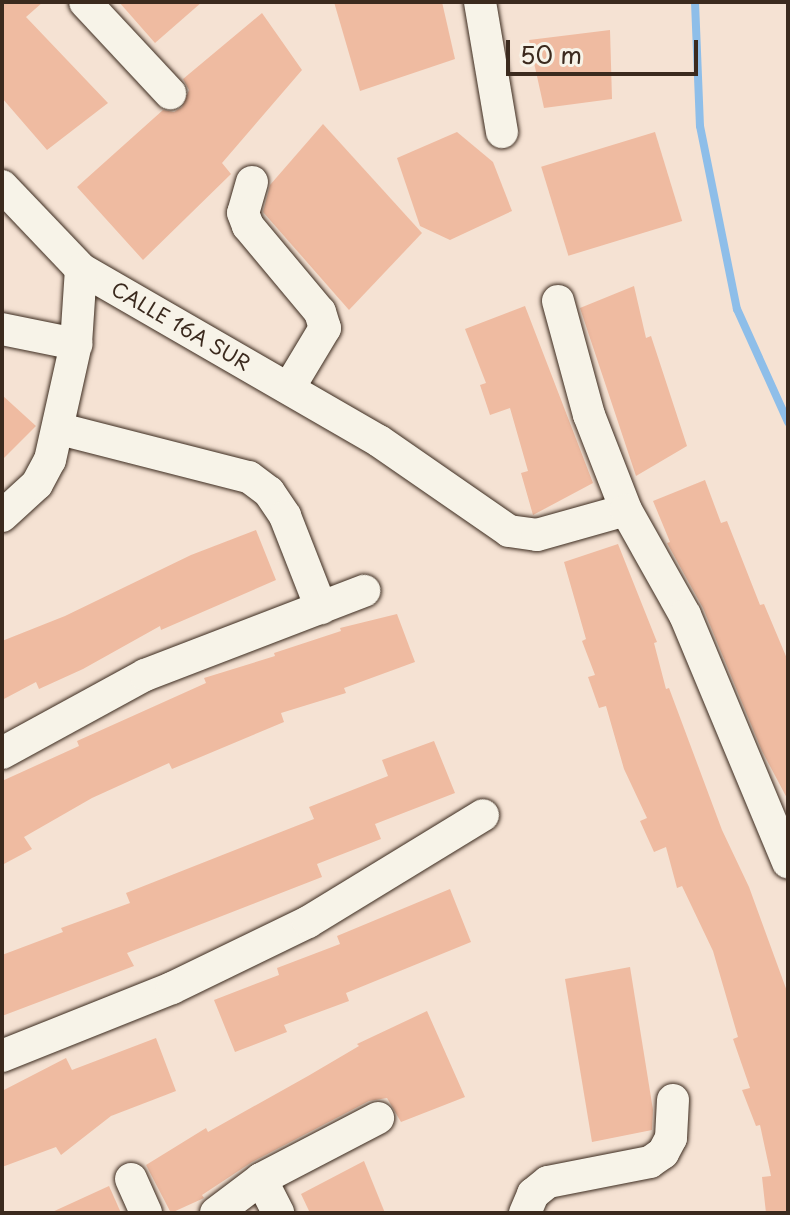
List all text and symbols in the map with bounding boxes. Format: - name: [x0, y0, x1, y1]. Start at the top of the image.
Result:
- scale bar: [510, 24, 702, 74]
- text: 50 m: [520, 36, 582, 72]
- street label: CALLE 16A SUR: [106, 276, 256, 376]

